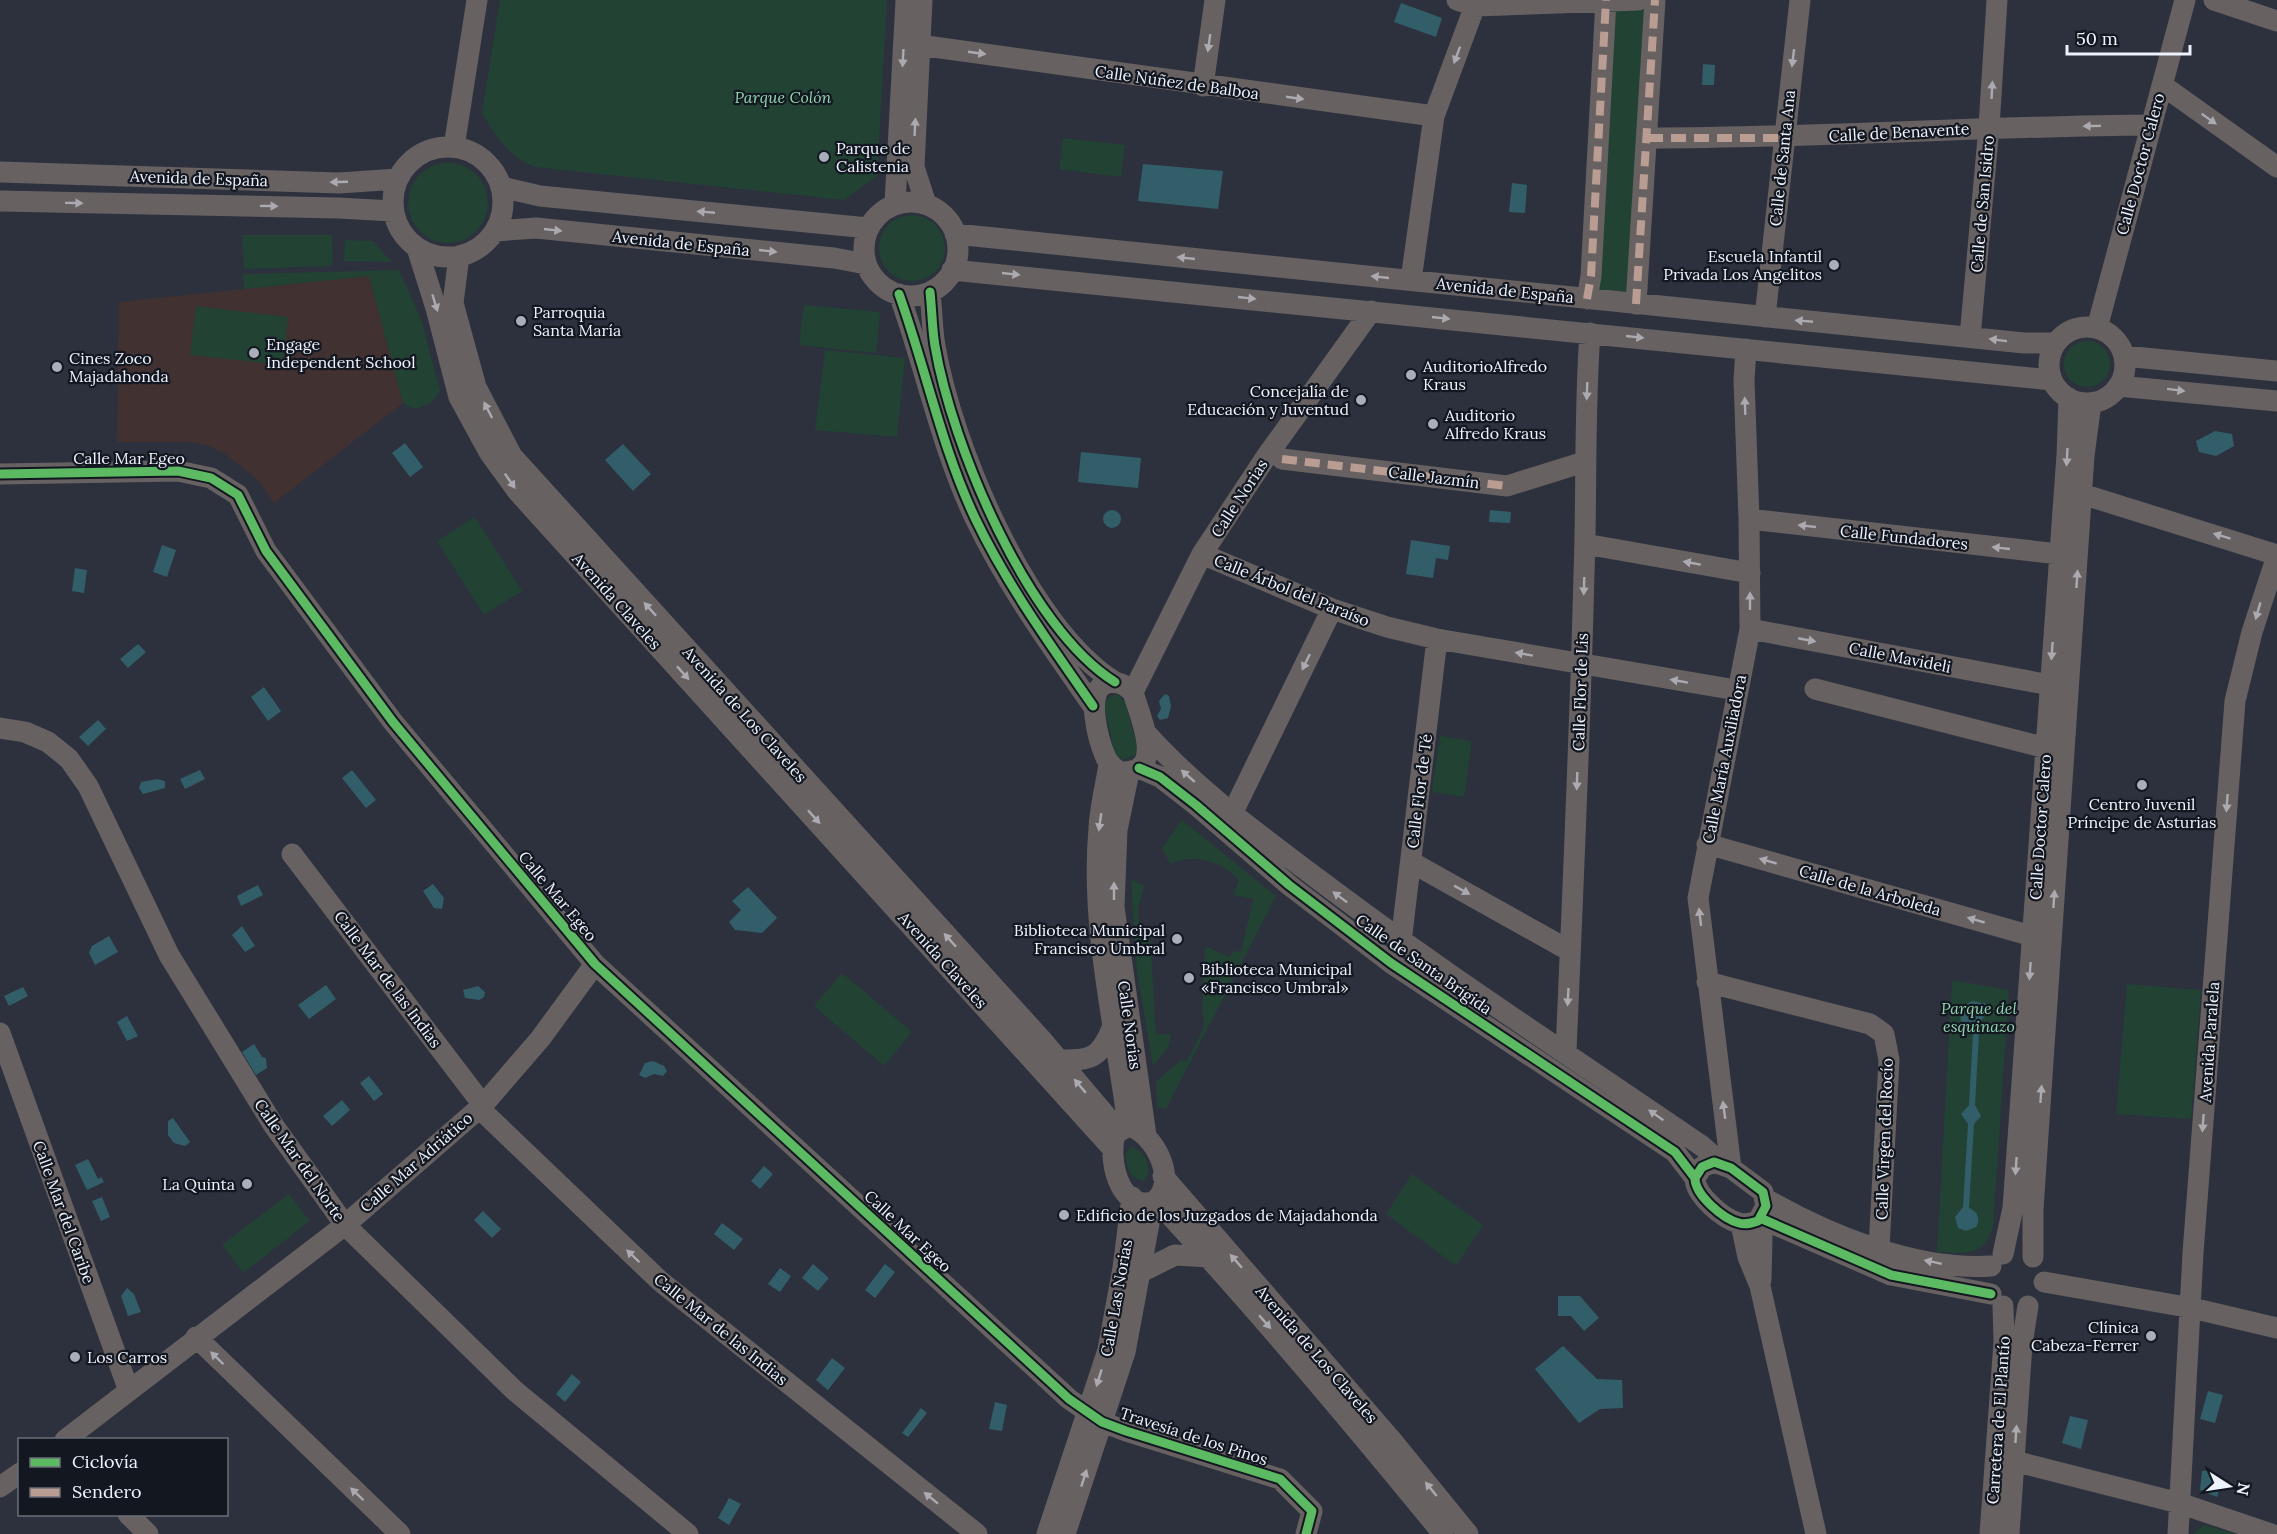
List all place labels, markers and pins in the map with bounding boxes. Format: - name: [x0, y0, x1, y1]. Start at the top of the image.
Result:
- place label: Parque de Calistenia: [836, 138, 911, 176]
- marker: Parque de Calistenia: [817, 150, 831, 164]
- place label: Escuela Infantil Privada Los Angelitos: [1663, 246, 1822, 284]
- marker: Escuela Infantil Privada Los Angelitos: [1827, 258, 1841, 272]
- place label: Parroquia Santa María: [533, 302, 621, 340]
- marker: Parroquia Santa María: [514, 314, 528, 328]
- place label: Engage Independent School: [266, 334, 416, 372]
- marker: Engage Independent School: [247, 346, 261, 360]
- place label: Cines Zoco Majadahonda: [69, 348, 169, 386]
- place label: AuditorioAlfredo Kraus: [1422, 356, 1547, 394]
- marker: Cines Zoco Majadahonda: [50, 360, 64, 374]
- marker: AuditorioAlfredo Kraus: [1404, 368, 1418, 382]
- place label: Concejalía de Educación y Juventud: [1187, 381, 1349, 419]
- marker: Concejalía de Educación y Juventud: [1354, 393, 1368, 407]
- place label: Auditorio Alfredo Kraus: [1444, 405, 1546, 443]
- marker: Auditorio Alfredo Kraus: [1426, 417, 1440, 431]
- marker: Centro Juvenil Príncipe de Asturias: [2135, 778, 2149, 792]
- place label: Centro Juvenil Príncipe de Asturias: [2068, 794, 2216, 832]
- place label: Biblioteca Municipal Francisco Umbral: [1014, 920, 1165, 958]
- marker: Biblioteca Municipal Francisco Umbral: [1170, 932, 1184, 946]
- place label: Biblioteca Municipal «Francisco Umbral»: [1201, 959, 1352, 997]
- marker: Biblioteca Municipal «Francisco Umbral»: [1182, 971, 1196, 985]
- place label: La Quinta: [162, 1174, 235, 1194]
- marker: La Quinta: [240, 1177, 254, 1191]
- place label: Edificio de los Juzgados de Majadahonda: [1076, 1205, 1378, 1225]
- marker: Edificio de los Juzgados de Majadahonda: [1057, 1208, 1071, 1222]
- place label: Clínica Cabeza-Ferrer: [2031, 1317, 2139, 1355]
- marker: Clínica Cabeza-Ferrer: [2144, 1329, 2158, 1343]
- place label: Los Carros: [87, 1347, 167, 1367]
- marker: Los Carros: [68, 1350, 82, 1364]

